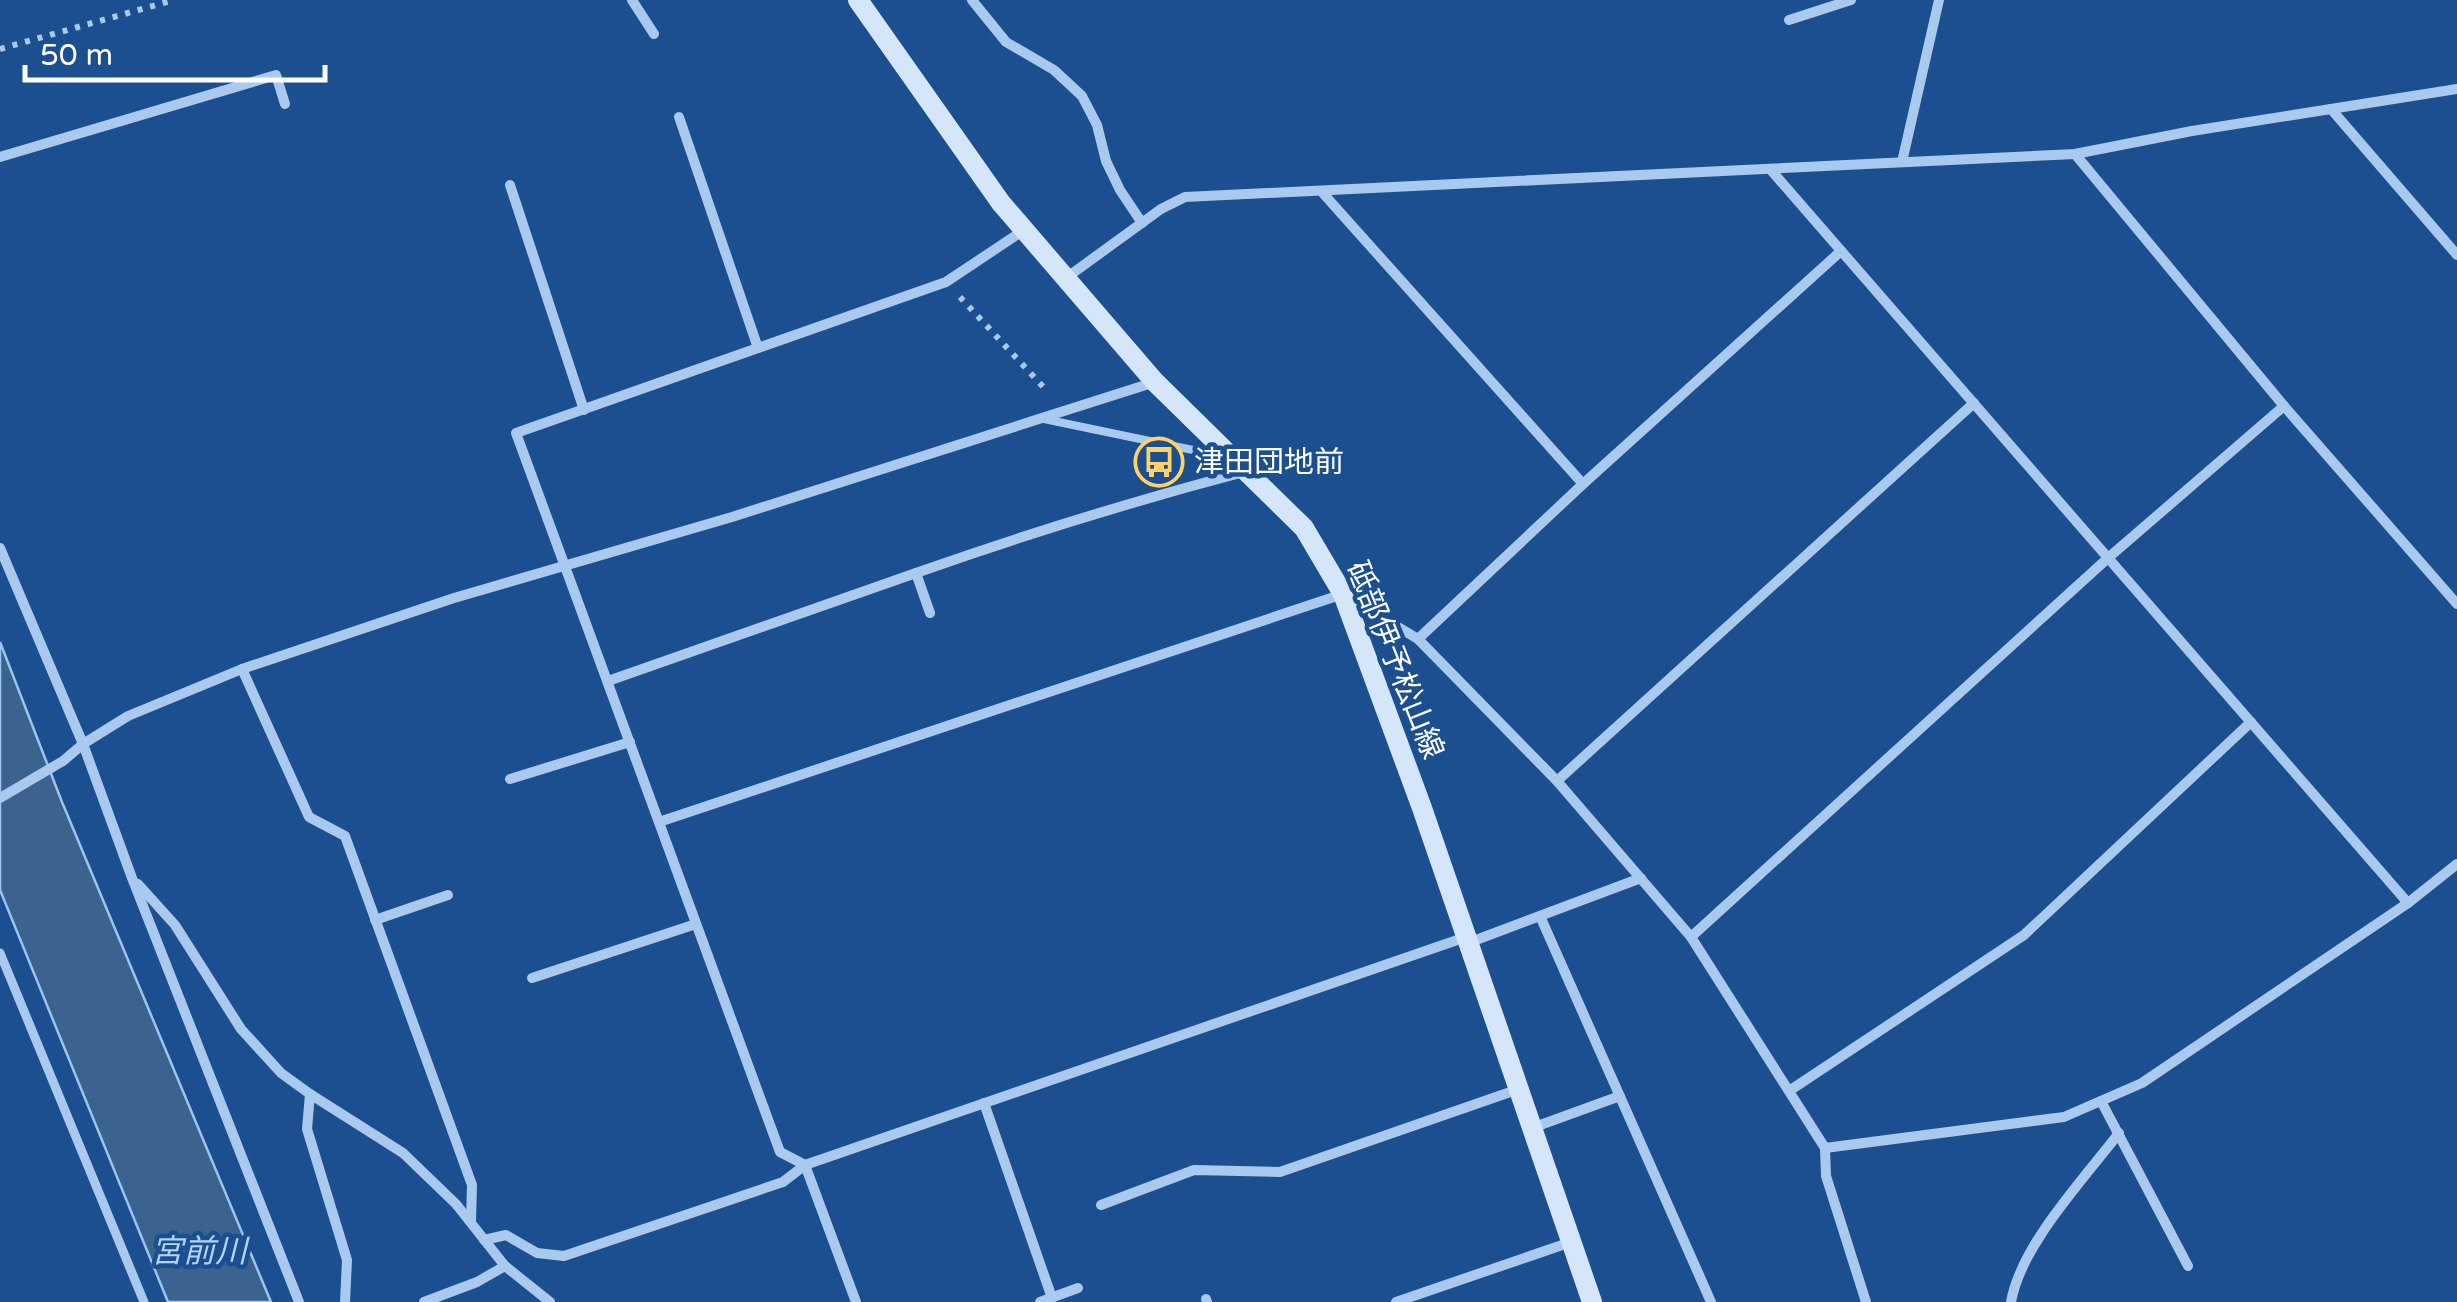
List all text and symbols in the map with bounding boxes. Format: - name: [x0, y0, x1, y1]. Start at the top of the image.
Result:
- scale bar: [25, 20, 325, 82]
- text: 50 m: [40, 37, 113, 74]
- bus stop icon: 津田団地前: [1133, 436, 1185, 488]
- place label: 津田団地前: [1194, 444, 1344, 481]
- street label: 砥部伊予松山線: [1339, 556, 1451, 764]
- water label: 宮前川: [151, 1233, 250, 1271]

